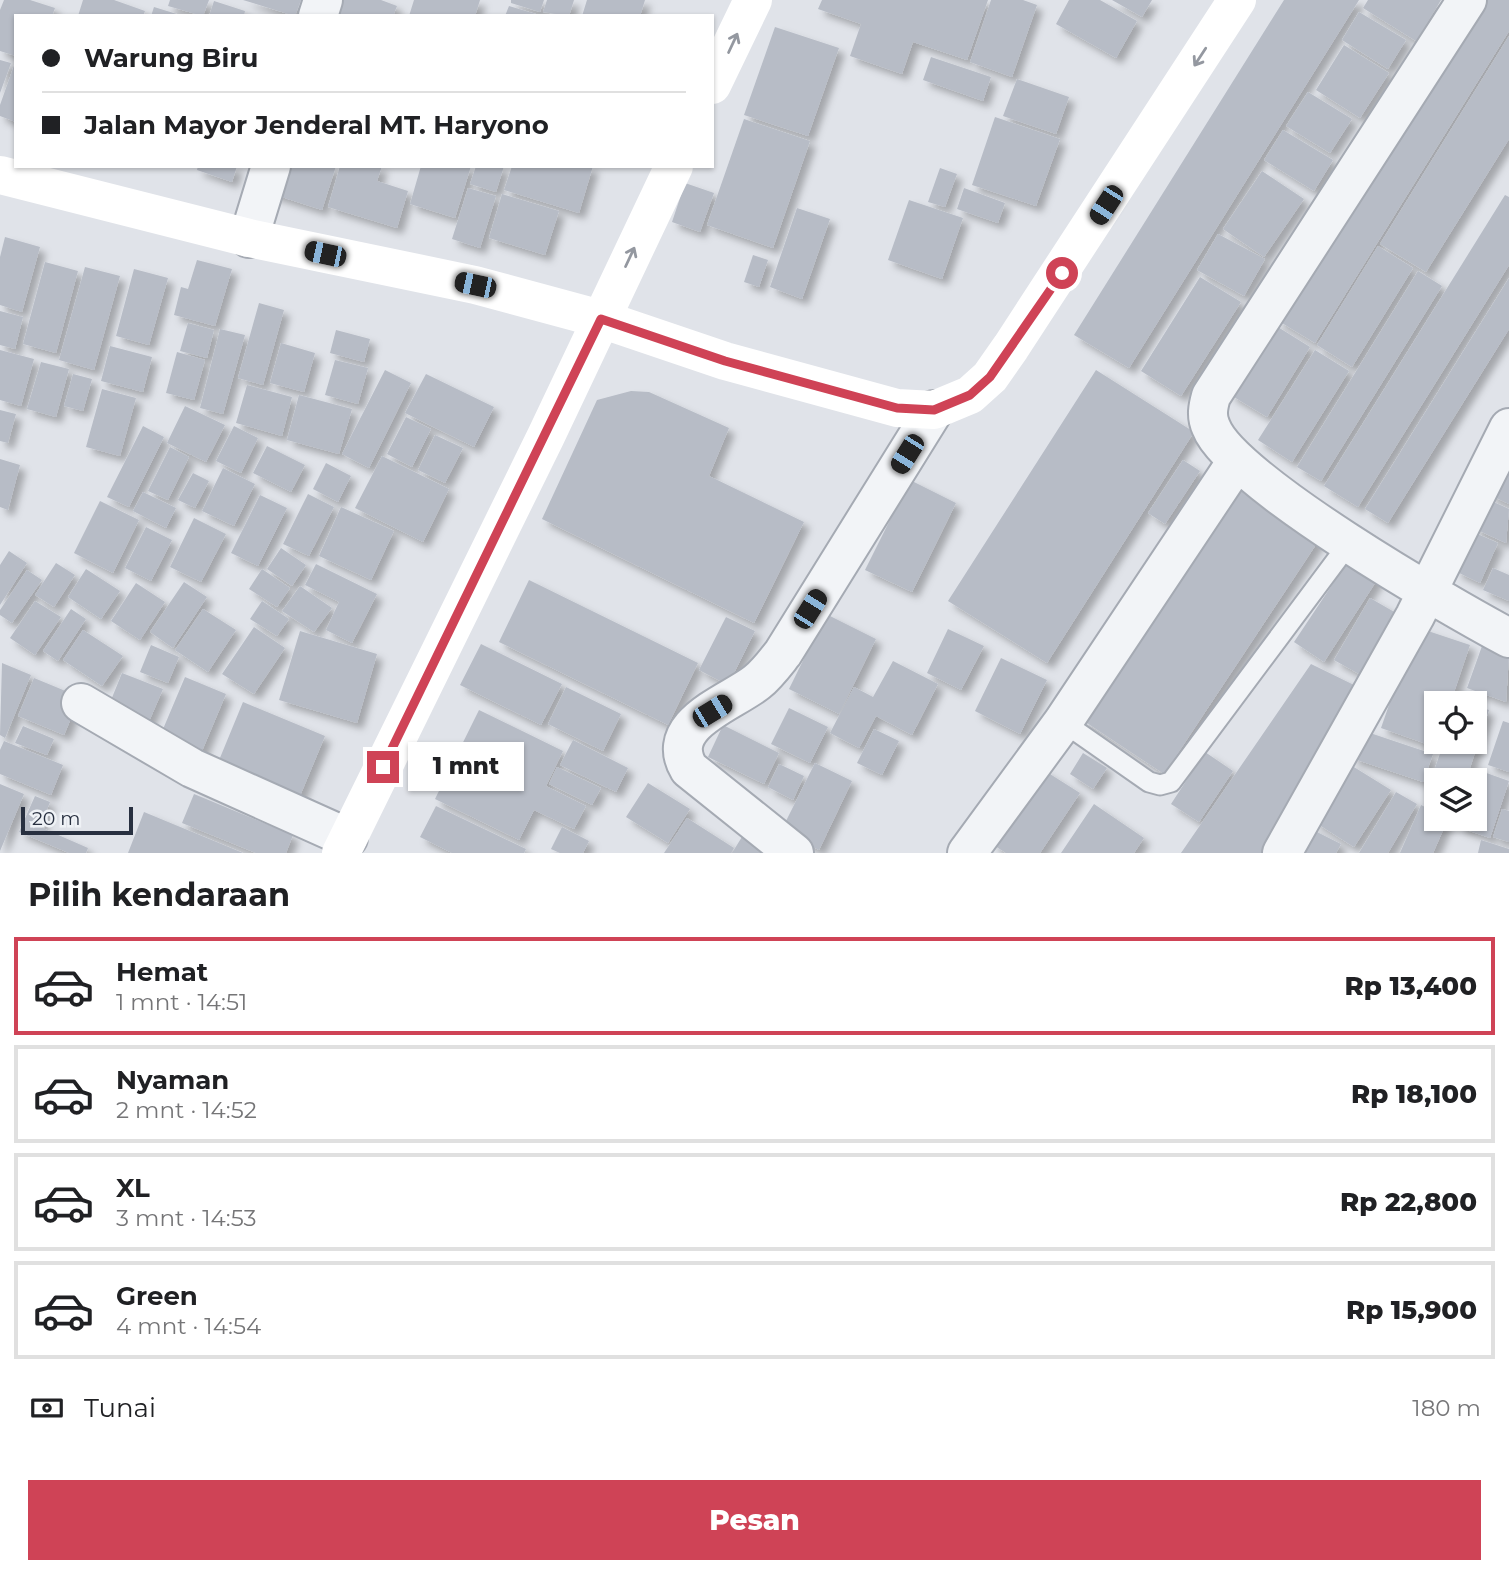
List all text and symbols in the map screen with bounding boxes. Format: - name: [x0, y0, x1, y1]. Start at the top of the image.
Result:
- one-way arrow: [726, 33, 740, 54]
- text: Warung Biru: [84, 42, 258, 74]
- one-way arrow: [1193, 47, 1207, 67]
- text: Jalan Mayor Jenderal MT. Haryono: [84, 109, 549, 141]
- car: [1086, 182, 1127, 228]
- car: [303, 239, 348, 269]
- one-way arrow: [624, 247, 638, 268]
- route start: [1046, 257, 1078, 289]
- car: [453, 270, 498, 300]
- car: [887, 431, 928, 477]
- car: [790, 586, 831, 632]
- car: [689, 691, 736, 731]
- map controls: [1424, 691, 1487, 831]
- button: locate: [1424, 691, 1487, 754]
- callout: 1 mnt: [408, 742, 523, 792]
- route end: [367, 751, 399, 783]
- text: 1 mnt: [433, 752, 499, 780]
- button: layers: [1424, 768, 1487, 831]
- scale bar: [21, 804, 133, 836]
- text: 20 m: [32, 807, 80, 830]
- text: Pilih kendaraan: [28, 875, 290, 914]
- icon: car: [32, 955, 95, 1018]
- text: Hemat: [116, 956, 208, 988]
- text: Rp 13,400: [1345, 970, 1477, 1002]
- text: 1 mnt · 14:51: [116, 988, 247, 1016]
- icon: car: [32, 1063, 95, 1126]
- text: Nyaman: [116, 1064, 229, 1096]
- text: Rp 18,100: [1351, 1078, 1477, 1110]
- text: 2 mnt · 14:52: [116, 1096, 257, 1124]
- icon: car: [32, 1171, 95, 1234]
- text: XL: [116, 1172, 150, 1204]
- text: Rp 22,800: [1340, 1186, 1477, 1218]
- text: 3 mnt · 14:53: [116, 1204, 257, 1232]
- icon: car: [32, 1279, 95, 1342]
- text: Green: [116, 1280, 198, 1312]
- text: Rp 15,900: [1346, 1294, 1477, 1326]
- text: 4 mnt · 14:54: [116, 1312, 261, 1340]
- icon: cash: [28, 1389, 66, 1427]
- text: Tunai: [84, 1392, 156, 1424]
- text: 180 m: [1412, 1394, 1481, 1422]
- button: Pesan: [28, 1480, 1481, 1560]

